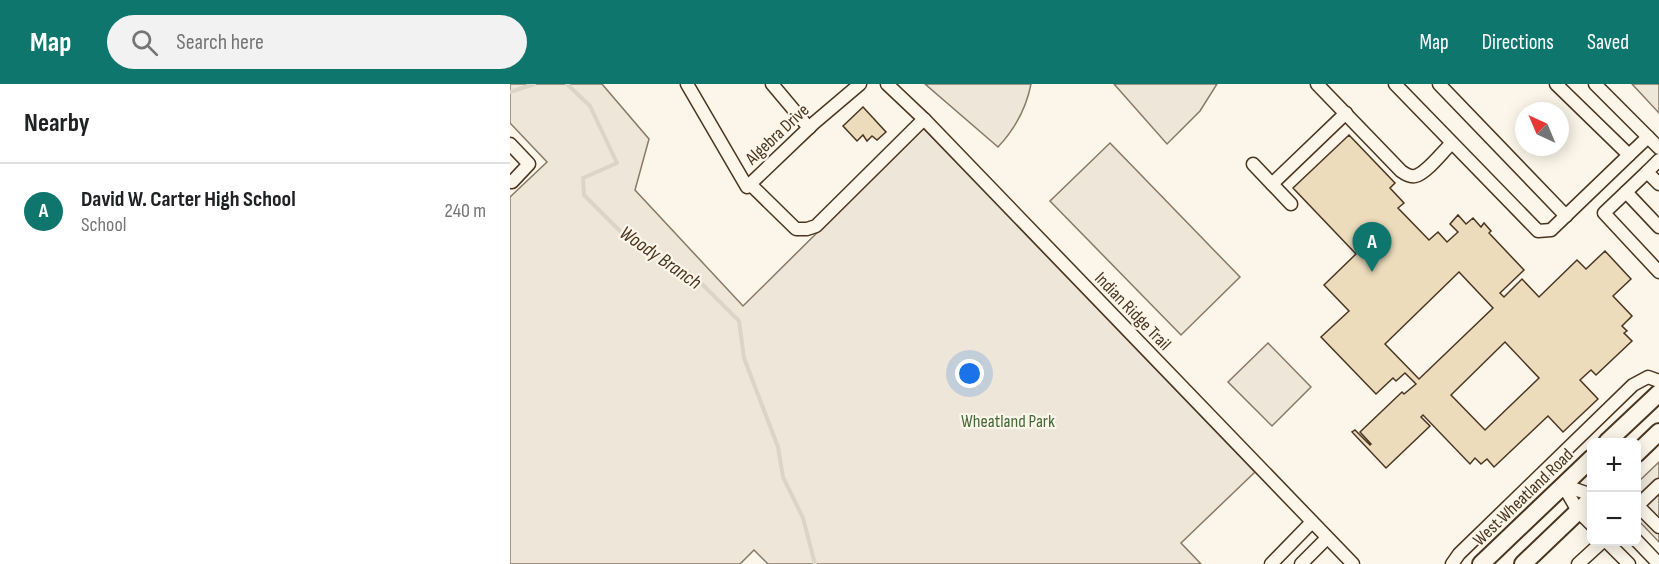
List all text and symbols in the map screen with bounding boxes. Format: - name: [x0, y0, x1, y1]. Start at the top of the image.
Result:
- search box: [107, 15, 527, 69]
- text: Map: [30, 26, 71, 59]
- icon: search: [128, 26, 161, 59]
- text: Search here: [176, 29, 264, 56]
- text: Map: [1419, 30, 1449, 55]
- text: Directions: [1482, 30, 1554, 55]
- text: Saved: [1587, 30, 1629, 55]
- street label: Algebra Drive: [740, 100, 813, 170]
- north arrow: [1515, 102, 1569, 156]
- text: Nearby: [24, 108, 90, 139]
- text: David W. Carter High School: [81, 186, 296, 213]
- text: A: [39, 199, 48, 223]
- text: 240 m: [445, 199, 486, 223]
- text: School: [81, 213, 126, 237]
- water label: Woody Branch: [615, 221, 706, 295]
- pin: A: [1352, 222, 1392, 272]
- street label: Indian Ridge Trail: [1090, 268, 1175, 355]
- your location: [955, 359, 984, 388]
- park label: Wheatland Park: [961, 411, 1055, 432]
- map controls: [1587, 438, 1641, 546]
- button: +: [1587, 438, 1641, 492]
- street label: West Wheatland Road: [1469, 444, 1578, 550]
- button: −: [1587, 492, 1641, 546]

